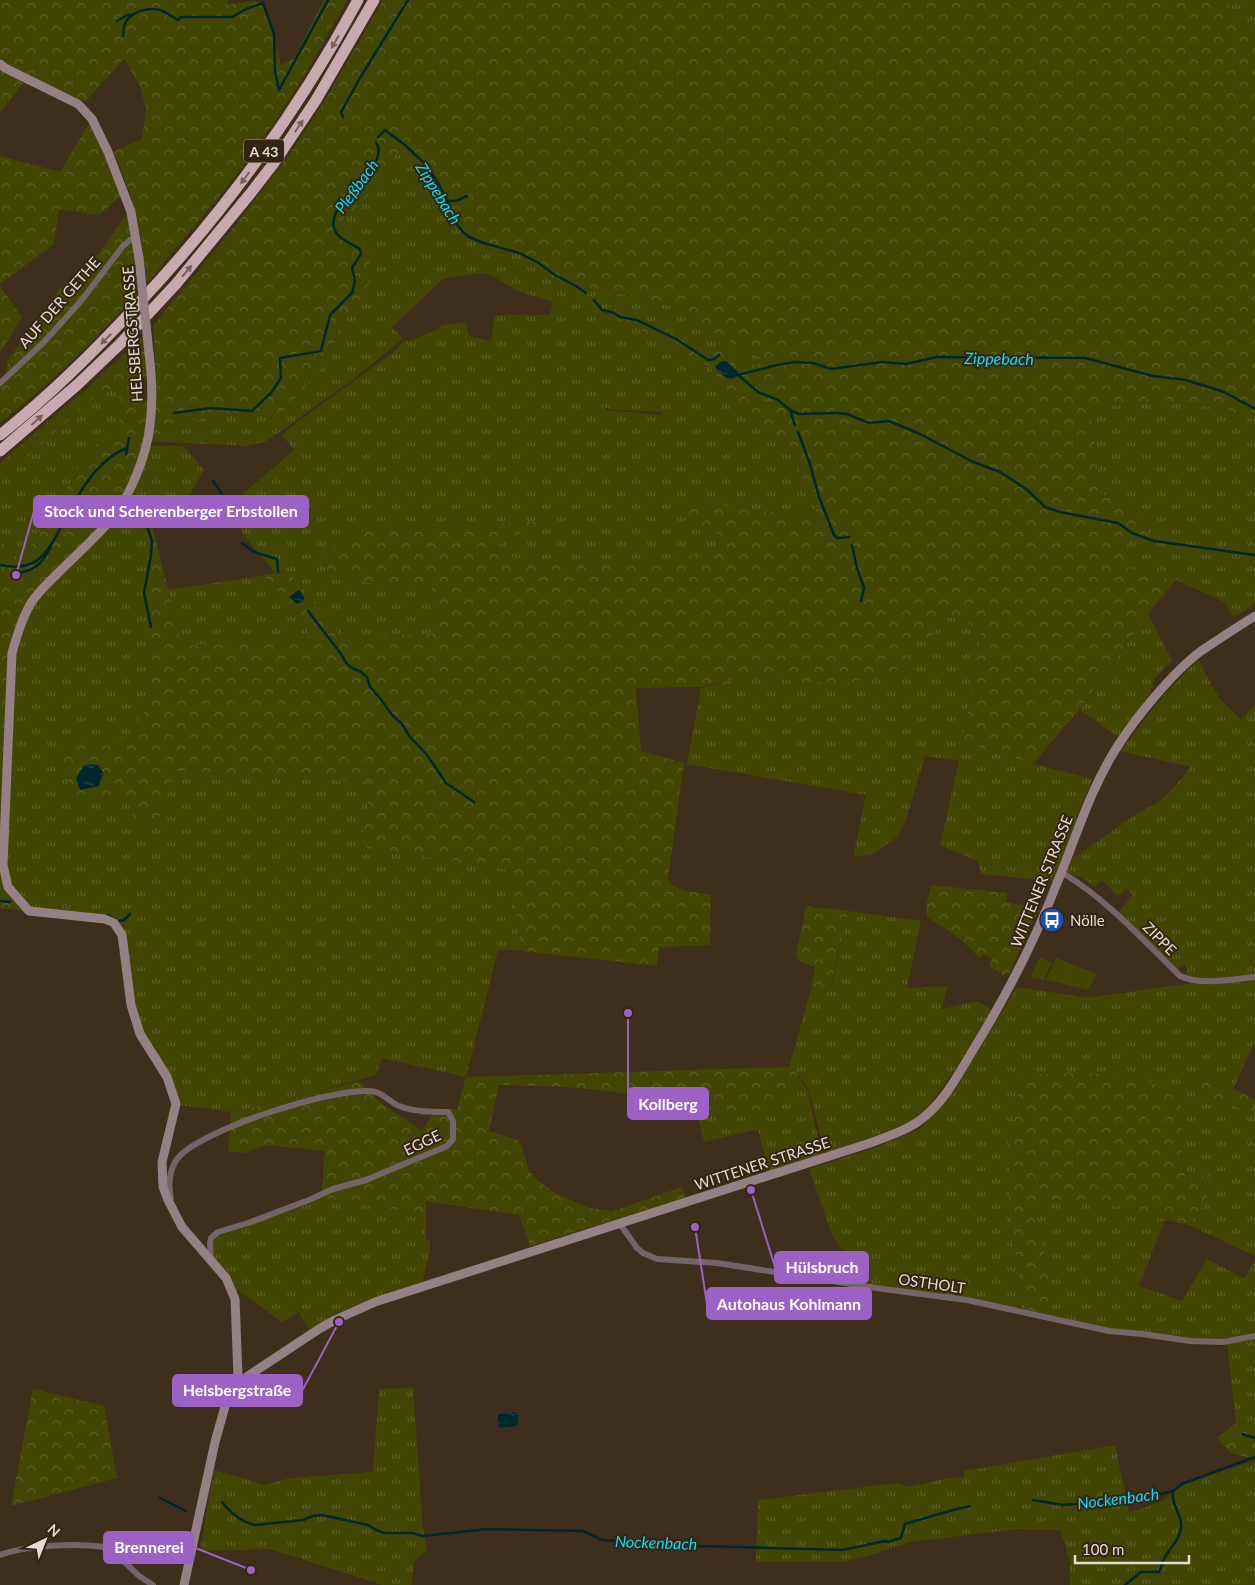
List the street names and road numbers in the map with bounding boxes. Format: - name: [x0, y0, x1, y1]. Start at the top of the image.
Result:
- road number: A 43: [244, 140, 284, 162]
- street label: AUF DER GETHE: [15, 253, 103, 351]
- street label: HELSBERGSTRASSE: [118, 266, 146, 402]
- street label: WITTENER STRASSE: [1006, 812, 1076, 950]
- street label: ZIPPE: [1140, 918, 1180, 958]
- street label: EGGE: [401, 1125, 443, 1159]
- street label: WITTENER STRASSE: [692, 1133, 832, 1193]
- street label: OSTHOLT: [897, 1269, 967, 1297]

